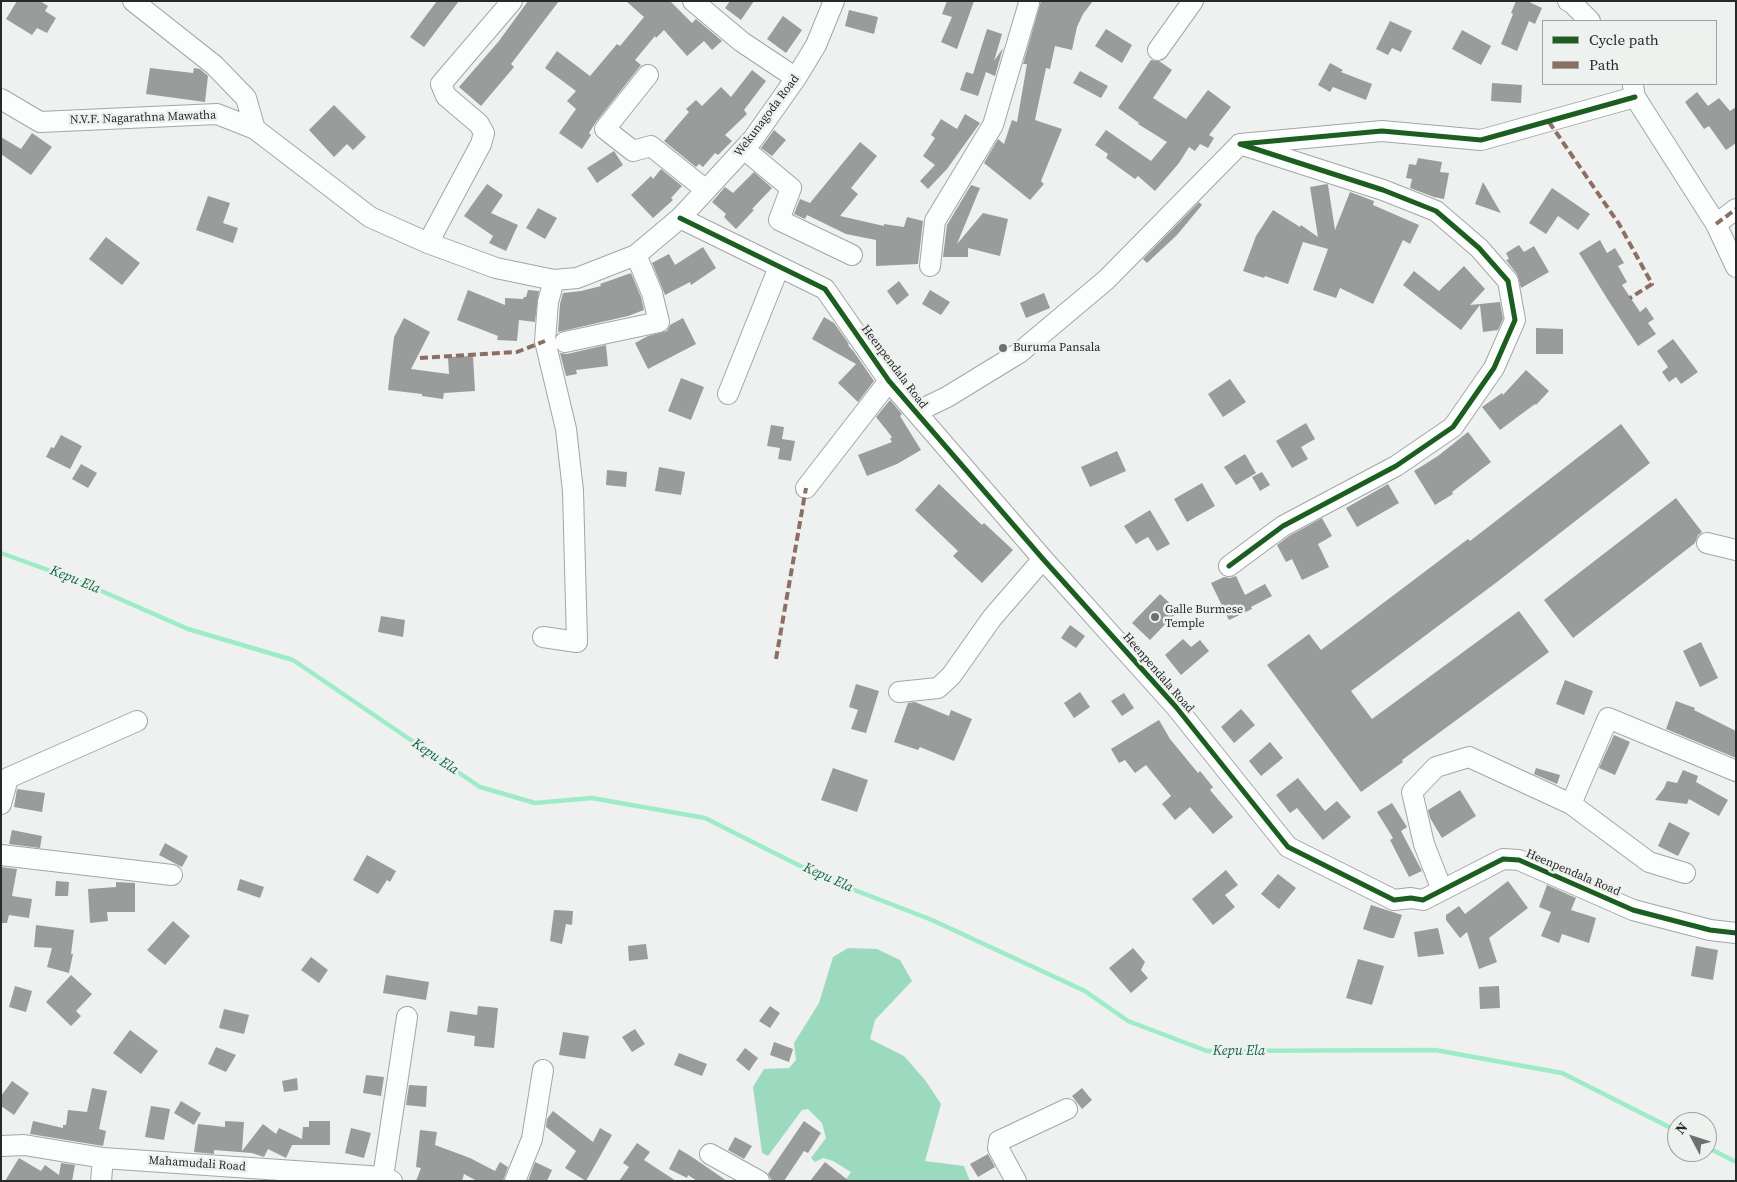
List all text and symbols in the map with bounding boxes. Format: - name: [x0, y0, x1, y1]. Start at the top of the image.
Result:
- legend: [1542, 20, 1717, 85]
- text: Cycle path: [1589, 29, 1659, 50]
- text: Path: [1589, 54, 1619, 75]
- street label: Wekunagoda Road: [731, 72, 803, 160]
- street label: N.V.F. Nagarathna Mawatha: [70, 108, 216, 128]
- street label: Heenpendala Road: [858, 322, 930, 412]
- place label: Buruma Pansala: [1013, 341, 1100, 355]
- marker: Buruma Pansala: [997, 342, 1009, 354]
- water label: Kepu Ela: [47, 562, 103, 598]
- place label: Galle Burmese Temple: [1165, 603, 1243, 631]
- marker: Galle Burmese Temple: [1149, 611, 1161, 623]
- street label: Heenpendala Road: [1119, 630, 1197, 716]
- water label: Kepu Ela: [409, 735, 461, 779]
- street label: Heenpendala Road: [1524, 847, 1622, 899]
- water label: Kepu Ela: [801, 860, 855, 896]
- water label: Kepu Ela: [1213, 1043, 1265, 1059]
- north arrow: [1667, 1112, 1717, 1162]
- text: N: [1670, 1118, 1692, 1138]
- street label: Mahamudali Road: [148, 1153, 246, 1175]

